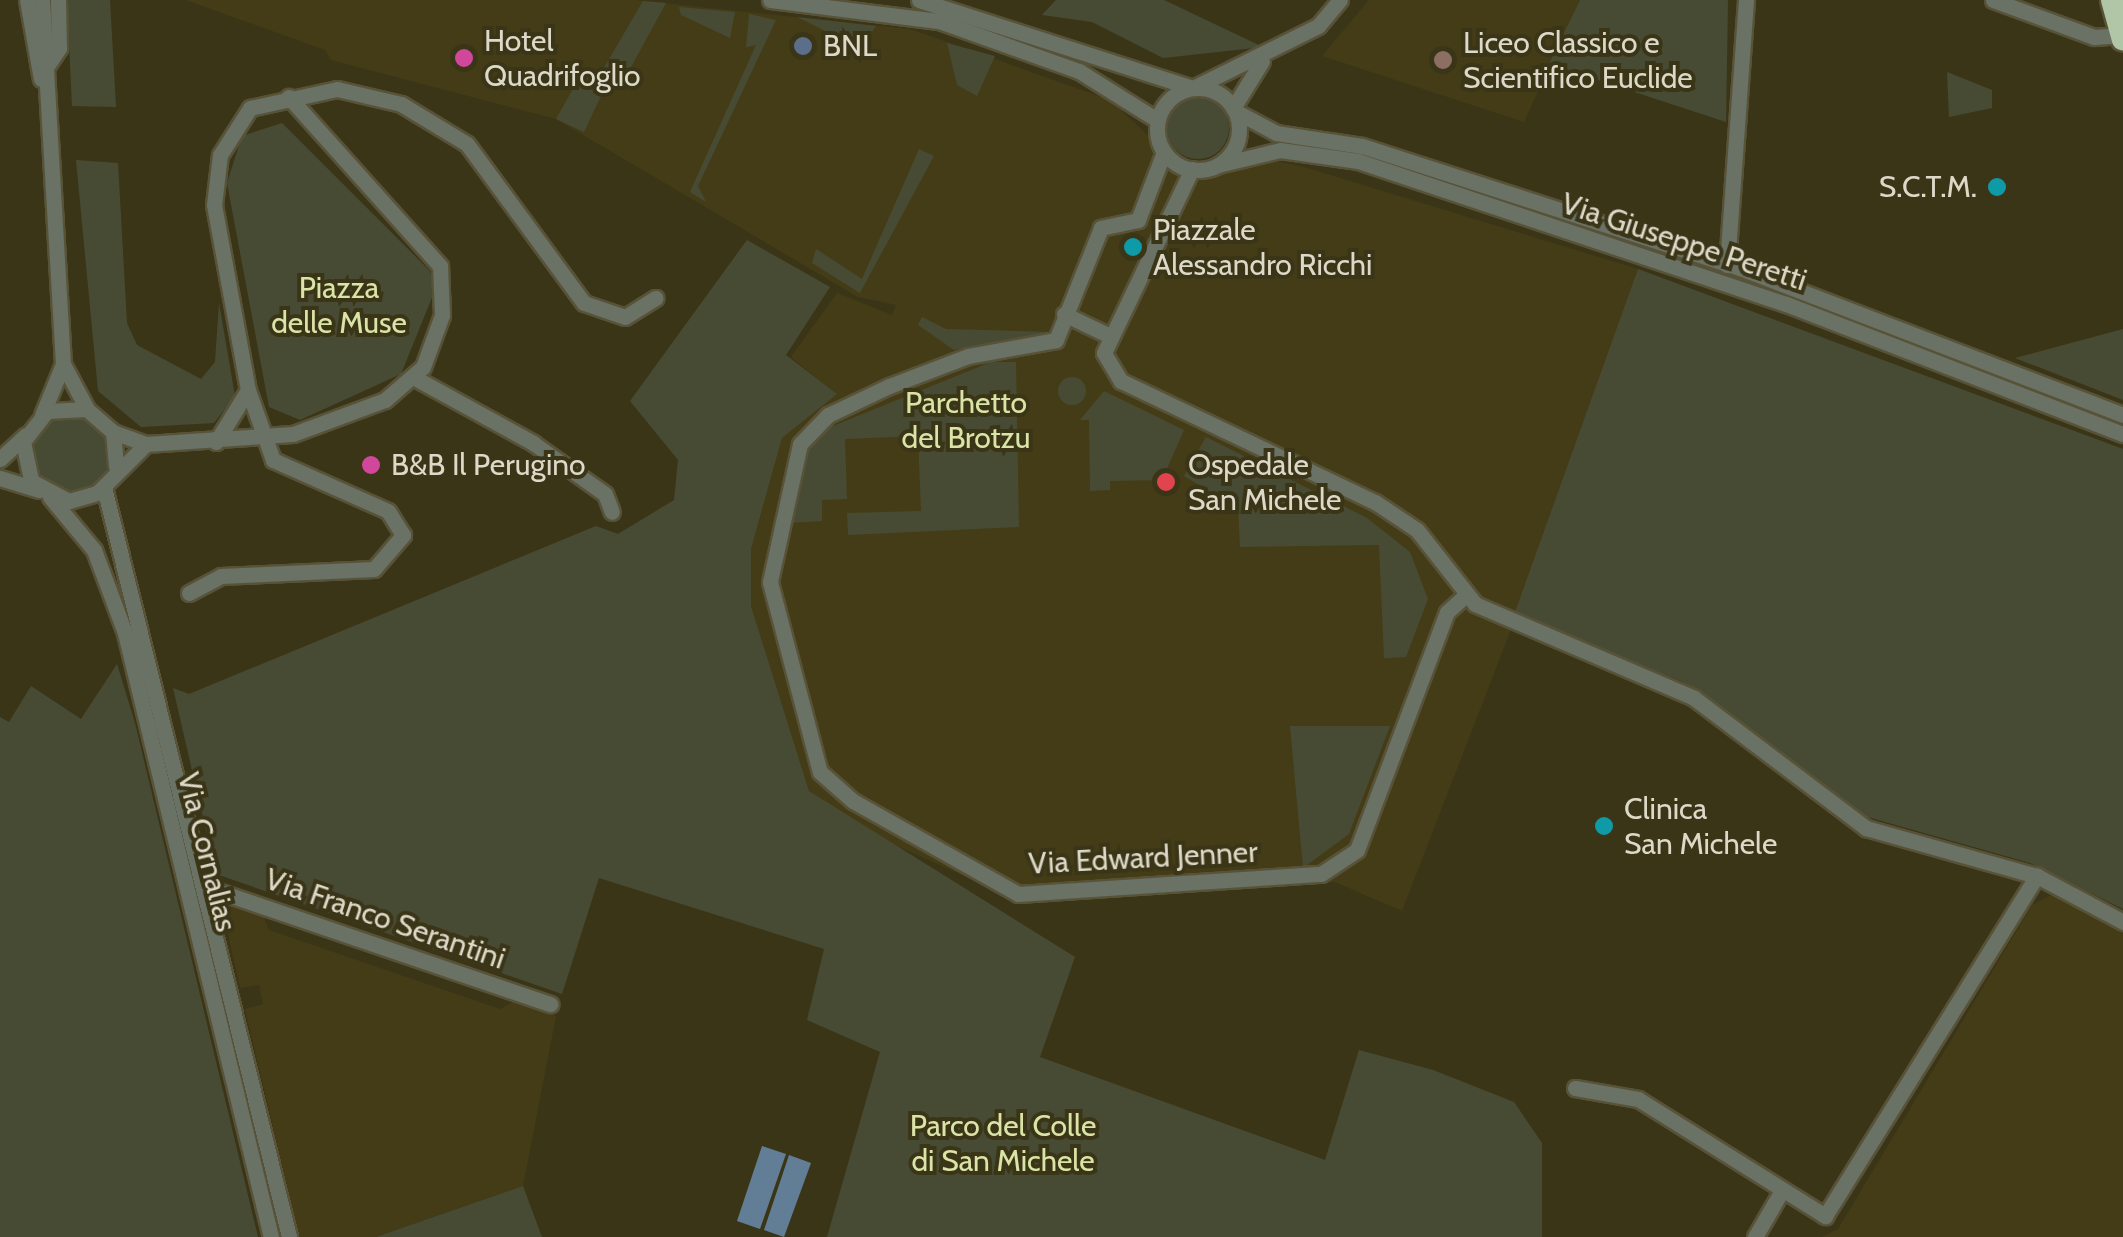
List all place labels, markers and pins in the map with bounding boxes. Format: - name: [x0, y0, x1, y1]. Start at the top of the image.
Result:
- place label: Hotel Quadrifoglio: [484, 23, 641, 94]
- place label: Liceo Classico e Scientifico Euclide: [1463, 25, 1693, 96]
- place label: BNL: [823, 28, 877, 64]
- marker: BNL: [792, 35, 814, 57]
- marker: Hotel Quadrifoglio: [453, 47, 475, 69]
- marker: Liceo Classico e Scientifico Euclide: [1432, 49, 1454, 71]
- place label: S.C.T.M.: [1879, 169, 1977, 205]
- marker: S.C.T.M.: [1986, 176, 2008, 198]
- place label: Piazzale Alessandro Ricchi: [1153, 212, 1372, 282]
- marker: Piazzale Alessandro Ricchi: [1122, 236, 1144, 258]
- place label: B&B Il Perugino: [391, 447, 586, 483]
- place label: Ospedale San Michele: [1188, 447, 1341, 518]
- marker: B&B Il Perugino: [360, 454, 382, 476]
- marker: Ospedale San Michele: [1153, 469, 1179, 495]
- place label: Clinica San Michele: [1624, 791, 1777, 862]
- marker: Clinica San Michele: [1593, 815, 1615, 837]

